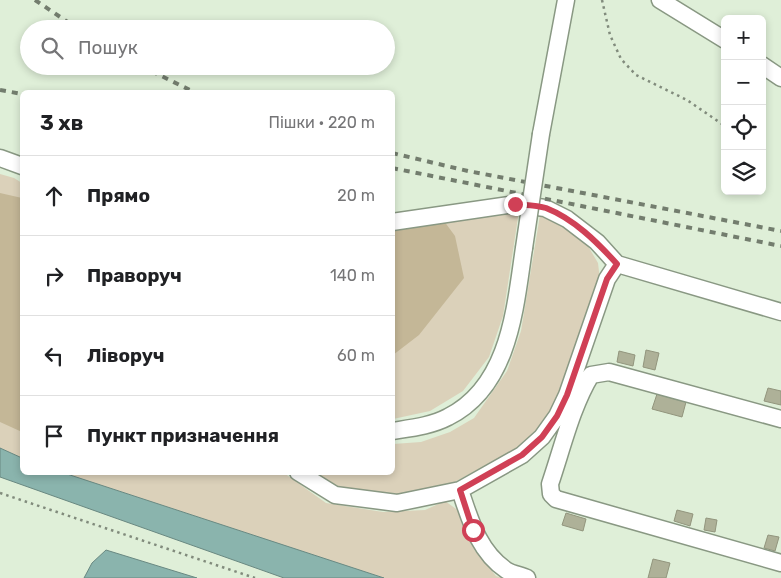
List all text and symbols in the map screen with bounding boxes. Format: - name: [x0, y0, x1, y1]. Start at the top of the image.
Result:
- map controls: [721, 15, 766, 195]
- button: +: [721, 15, 766, 60]
- search box: [20, 20, 395, 75]
- icon: search: [38, 34, 66, 62]
- text: Пошук: [78, 36, 138, 59]
- button: −: [721, 60, 766, 105]
- button: locate: [721, 105, 766, 150]
- text: 3 хв: [40, 110, 83, 135]
- text: Пішки · 220 m: [269, 113, 375, 132]
- button: layers: [721, 150, 766, 195]
- icon: ahead: [40, 182, 68, 210]
- text: Прямо: [87, 184, 150, 207]
- text: 20 m: [337, 186, 375, 205]
- route end: [504, 193, 527, 216]
- icon: right: [40, 262, 68, 290]
- text: Праворуч: [87, 264, 182, 287]
- text: 140 m: [330, 266, 375, 285]
- icon: left: [40, 342, 68, 370]
- text: Ліворуч: [87, 344, 164, 367]
- text: 60 m: [337, 346, 375, 365]
- icon: arrive: [40, 422, 68, 450]
- text: Пункт призначення: [87, 424, 279, 447]
- route start: [462, 519, 485, 542]

